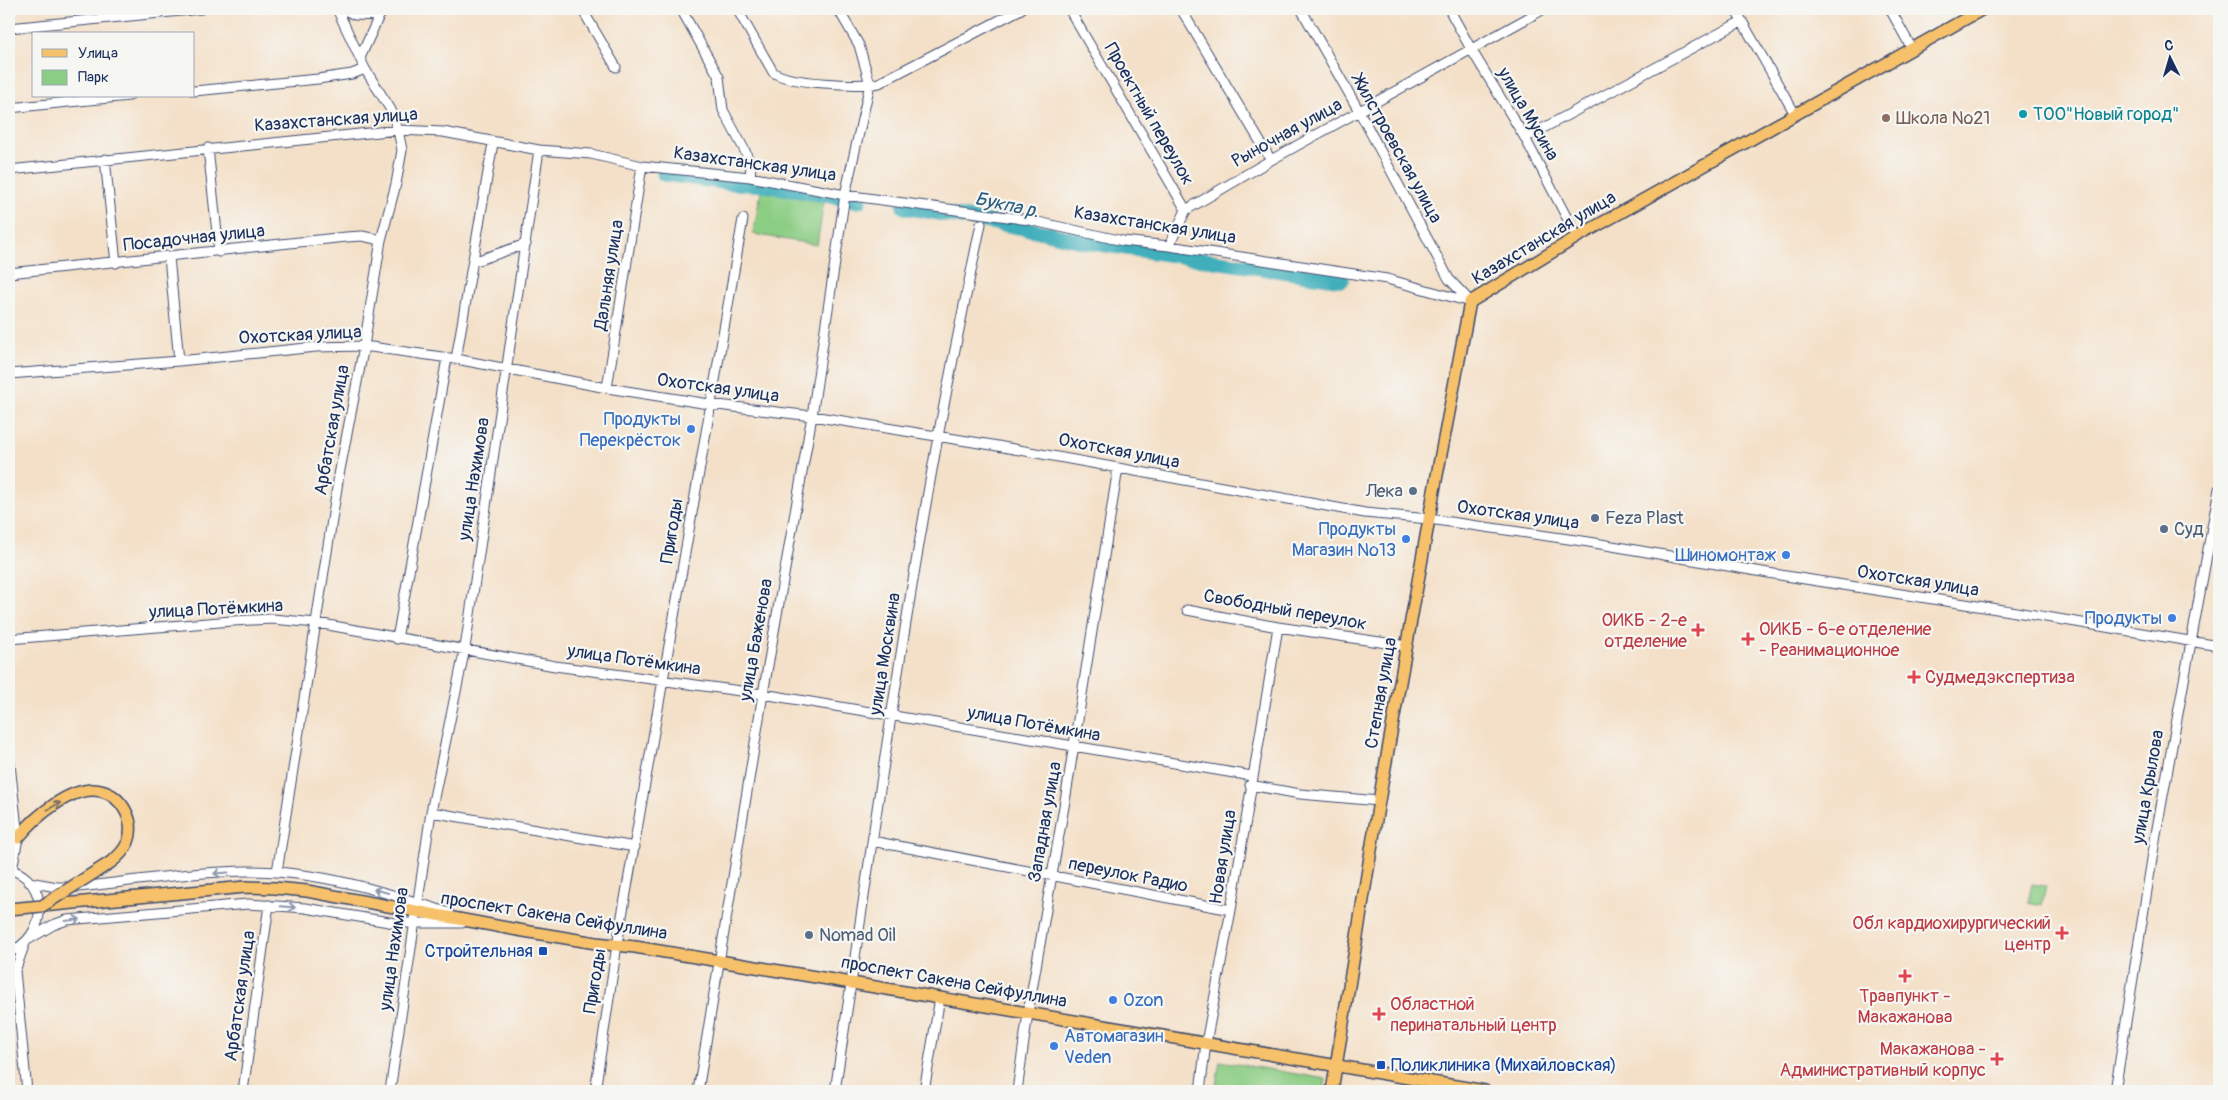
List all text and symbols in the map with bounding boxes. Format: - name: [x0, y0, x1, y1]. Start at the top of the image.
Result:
- legend: [32, 32, 195, 98]
- north arrow: [2146, 32, 2196, 82]
- text: С: [2164, 37, 2174, 54]
- street label: Проектный переулок: [1099, 39, 1199, 189]
- text: Улица: [78, 44, 118, 63]
- street label: улица Мусина: [1492, 62, 1564, 165]
- text: Парк: [78, 68, 109, 87]
- street label: Жилстроевская улица: [1345, 68, 1447, 227]
- street label: Рыночная улица: [1228, 93, 1346, 173]
- street label: Казахстанская улица: [253, 103, 419, 137]
- place label: ТОО"Новый город": [2033, 103, 2179, 126]
- place label: Школа №21: [1896, 107, 1990, 130]
- marker: ТОО"Новый город": [2017, 108, 2029, 120]
- marker: Школа №21: [1880, 112, 1892, 124]
- street label: Казахстанская улица: [672, 141, 838, 187]
- water label: Букпа р.: [973, 186, 1041, 224]
- street label: Казахстанская улица: [1468, 186, 1620, 290]
- street label: Казахстанская улица: [1072, 201, 1238, 249]
- street label: Дальняя улица: [589, 218, 629, 333]
- street label: Посадочная улица: [122, 219, 266, 257]
- street label: Охотская улица: [238, 320, 362, 350]
- street label: Арбатская улица: [309, 363, 355, 497]
- street label: Охотская улица: [655, 368, 781, 408]
- place label: Продукты Перекрёсток: [580, 408, 681, 452]
- street label: улица Нахимова: [453, 416, 495, 543]
- marker: Продукты Перекрёсток: [685, 423, 697, 435]
- street label: Охотская улица: [1056, 428, 1182, 474]
- place label: Лека: [1365, 480, 1403, 503]
- marker: Лека: [1407, 485, 1419, 497]
- street label: Охотская улица: [1455, 495, 1581, 535]
- street label: Пригоды: [656, 497, 688, 565]
- place label: Feza Plast: [1605, 507, 1684, 530]
- marker: Feza Plast: [1589, 512, 1601, 524]
- place label: Продукты Магазин №13: [1292, 518, 1396, 562]
- place label: Суд: [2174, 518, 2204, 541]
- marker: Суд: [2158, 523, 2170, 535]
- marker: Продукты Магазин №13: [1400, 533, 1412, 545]
- place label: Шиномонтаж: [1675, 544, 1776, 567]
- marker: Шиномонтаж: [1780, 549, 1792, 561]
- street label: Охотская улица: [1855, 560, 1981, 602]
- street label: улица Баженова: [734, 577, 778, 704]
- street label: Свободный переулок: [1202, 584, 1368, 636]
- street label: улица Москвина: [864, 591, 906, 718]
- street label: улица Потёмкина: [147, 594, 284, 624]
- place label: Продукты: [2085, 607, 2162, 630]
- place label: ОИКБ - 2-е отделение: [1602, 609, 1687, 653]
- marker: Продукты: [2166, 612, 2178, 624]
- place label: ОИКБ - 6-е отделение - Реанимационное: [1759, 618, 1931, 662]
- marker: ОИКБ - 2-е отделение: [1691, 623, 1705, 637]
- marker: ОИКБ - 6-е отделение - Реанимационное: [1741, 632, 1755, 646]
- street label: Степная улица: [1360, 636, 1402, 750]
- street label: улица Потёмкина: [565, 639, 702, 681]
- place label: Судмедэкспертиза: [1925, 666, 2075, 689]
- marker: Судмедэкспертиза: [1907, 670, 1921, 684]
- street label: улица Потёмкина: [965, 701, 1102, 747]
- street label: улица Крылова: [2126, 728, 2169, 847]
- street label: Западная улица: [1023, 760, 1067, 884]
- one-way arrow: [46, 800, 60, 810]
- street label: Новая улица: [1204, 808, 1242, 906]
- street label: переулок Радио: [1066, 852, 1190, 898]
- one-way arrow: [213, 868, 229, 877]
- street label: улица Нахимова: [374, 886, 414, 1013]
- one-way arrow: [374, 886, 390, 896]
- street label: проспект Сакена Сейфуллина: [439, 887, 669, 945]
- one-way arrow: [279, 902, 295, 911]
- place label: Обл кардиохирургический центр: [1852, 912, 2051, 956]
- one-way arrow: [65, 915, 81, 925]
- place label: Nomad Oil: [819, 924, 896, 947]
- marker: Обл кардиохирургический центр: [2055, 926, 2069, 940]
- street label: Арбатская улица: [219, 929, 261, 1063]
- marker: Nomad Oil: [803, 929, 815, 941]
- place label: Стройтельная: [425, 940, 533, 963]
- marker: Стройтельная: [537, 945, 549, 957]
- street label: Пригоды: [579, 947, 611, 1015]
- street label: проспект Сакена Сейфуллина: [839, 951, 1069, 1013]
- marker: Травпункт - Макажанова: [1898, 969, 1912, 983]
- place label: Травпункт - Макажанова: [1858, 985, 1952, 1029]
- place label: Ozon: [1123, 989, 1163, 1012]
- place label: Областной перинатальный центр: [1390, 993, 1557, 1037]
- marker: Ozon: [1107, 994, 1119, 1006]
- marker: Областной перинатальный центр: [1372, 1007, 1386, 1021]
- place label: Автомагазин Veden: [1064, 1025, 1164, 1069]
- place label: Макажанова - Административный корпус: [1780, 1038, 1986, 1082]
- marker: Автомагазин Veden: [1048, 1040, 1060, 1052]
- marker: Макажанова - Административный корпус: [1990, 1052, 2004, 1066]
- place label: Поликлиника (Михайловская): [1391, 1054, 1617, 1077]
- marker: Поликлиника (Михайловская): [1375, 1059, 1387, 1071]

